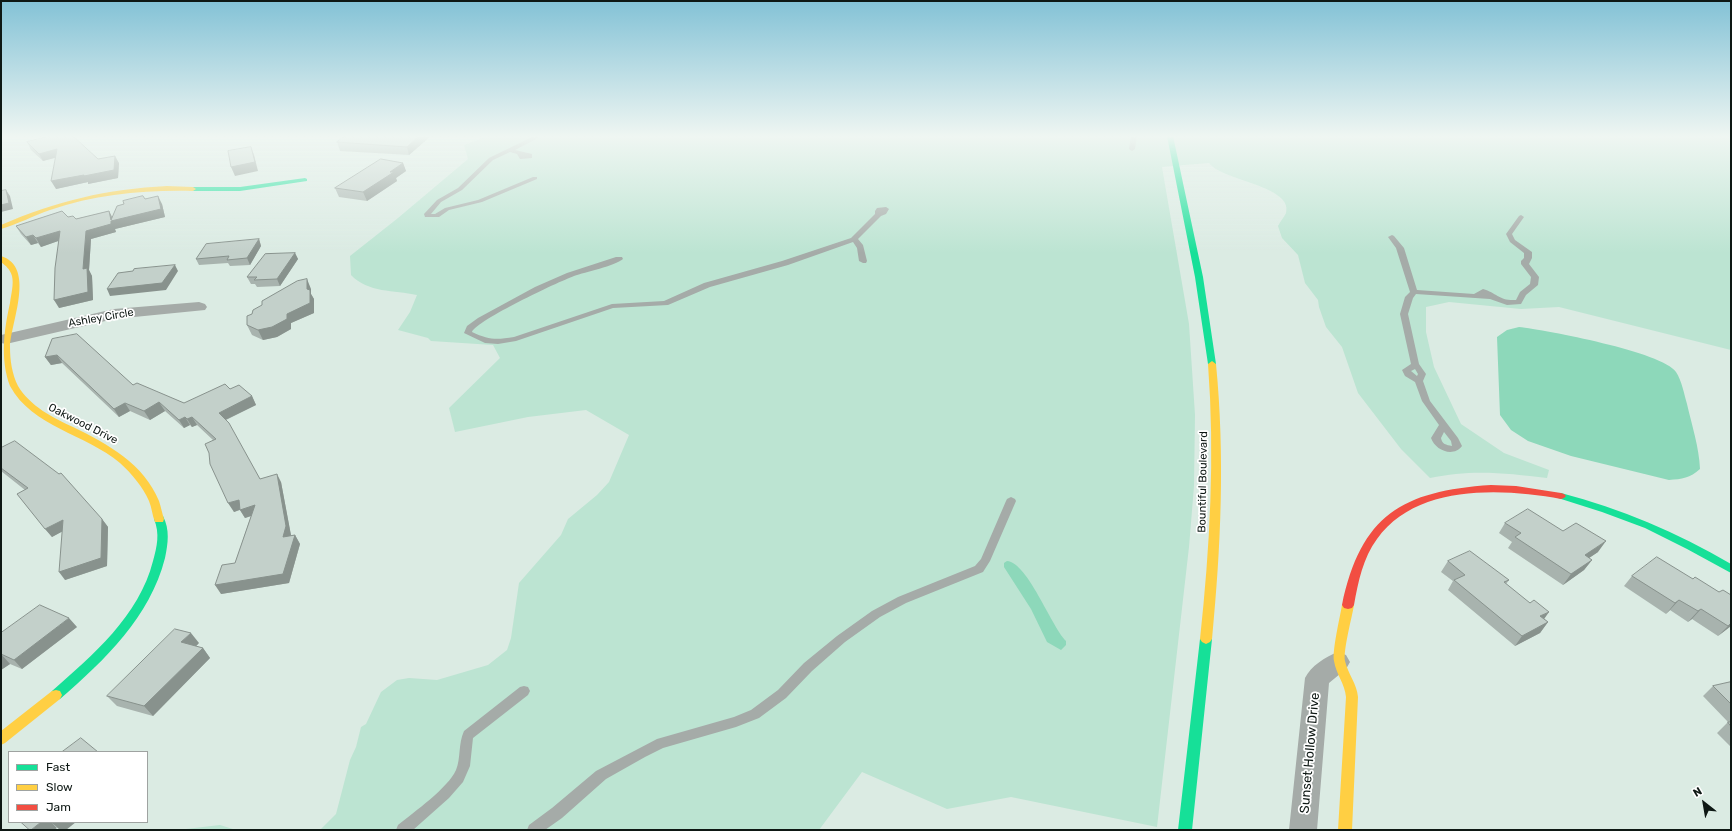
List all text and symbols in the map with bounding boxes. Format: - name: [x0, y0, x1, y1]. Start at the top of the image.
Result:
- street label: Ashley Circle: [67, 306, 135, 330]
- street label: Oakwood Drive: [46, 401, 120, 447]
- street label: Bountiful Boulevard: [1196, 431, 1210, 533]
- street label: Sunset Hollow Drive: [1297, 692, 1323, 814]
- legend: [8, 751, 148, 823]
- text: Fast: [46, 760, 70, 774]
- text: Slow: [46, 780, 73, 794]
- north arrow: [1684, 783, 1724, 823]
- text: N: [1691, 785, 1704, 800]
- text: Jam: [46, 800, 71, 814]

